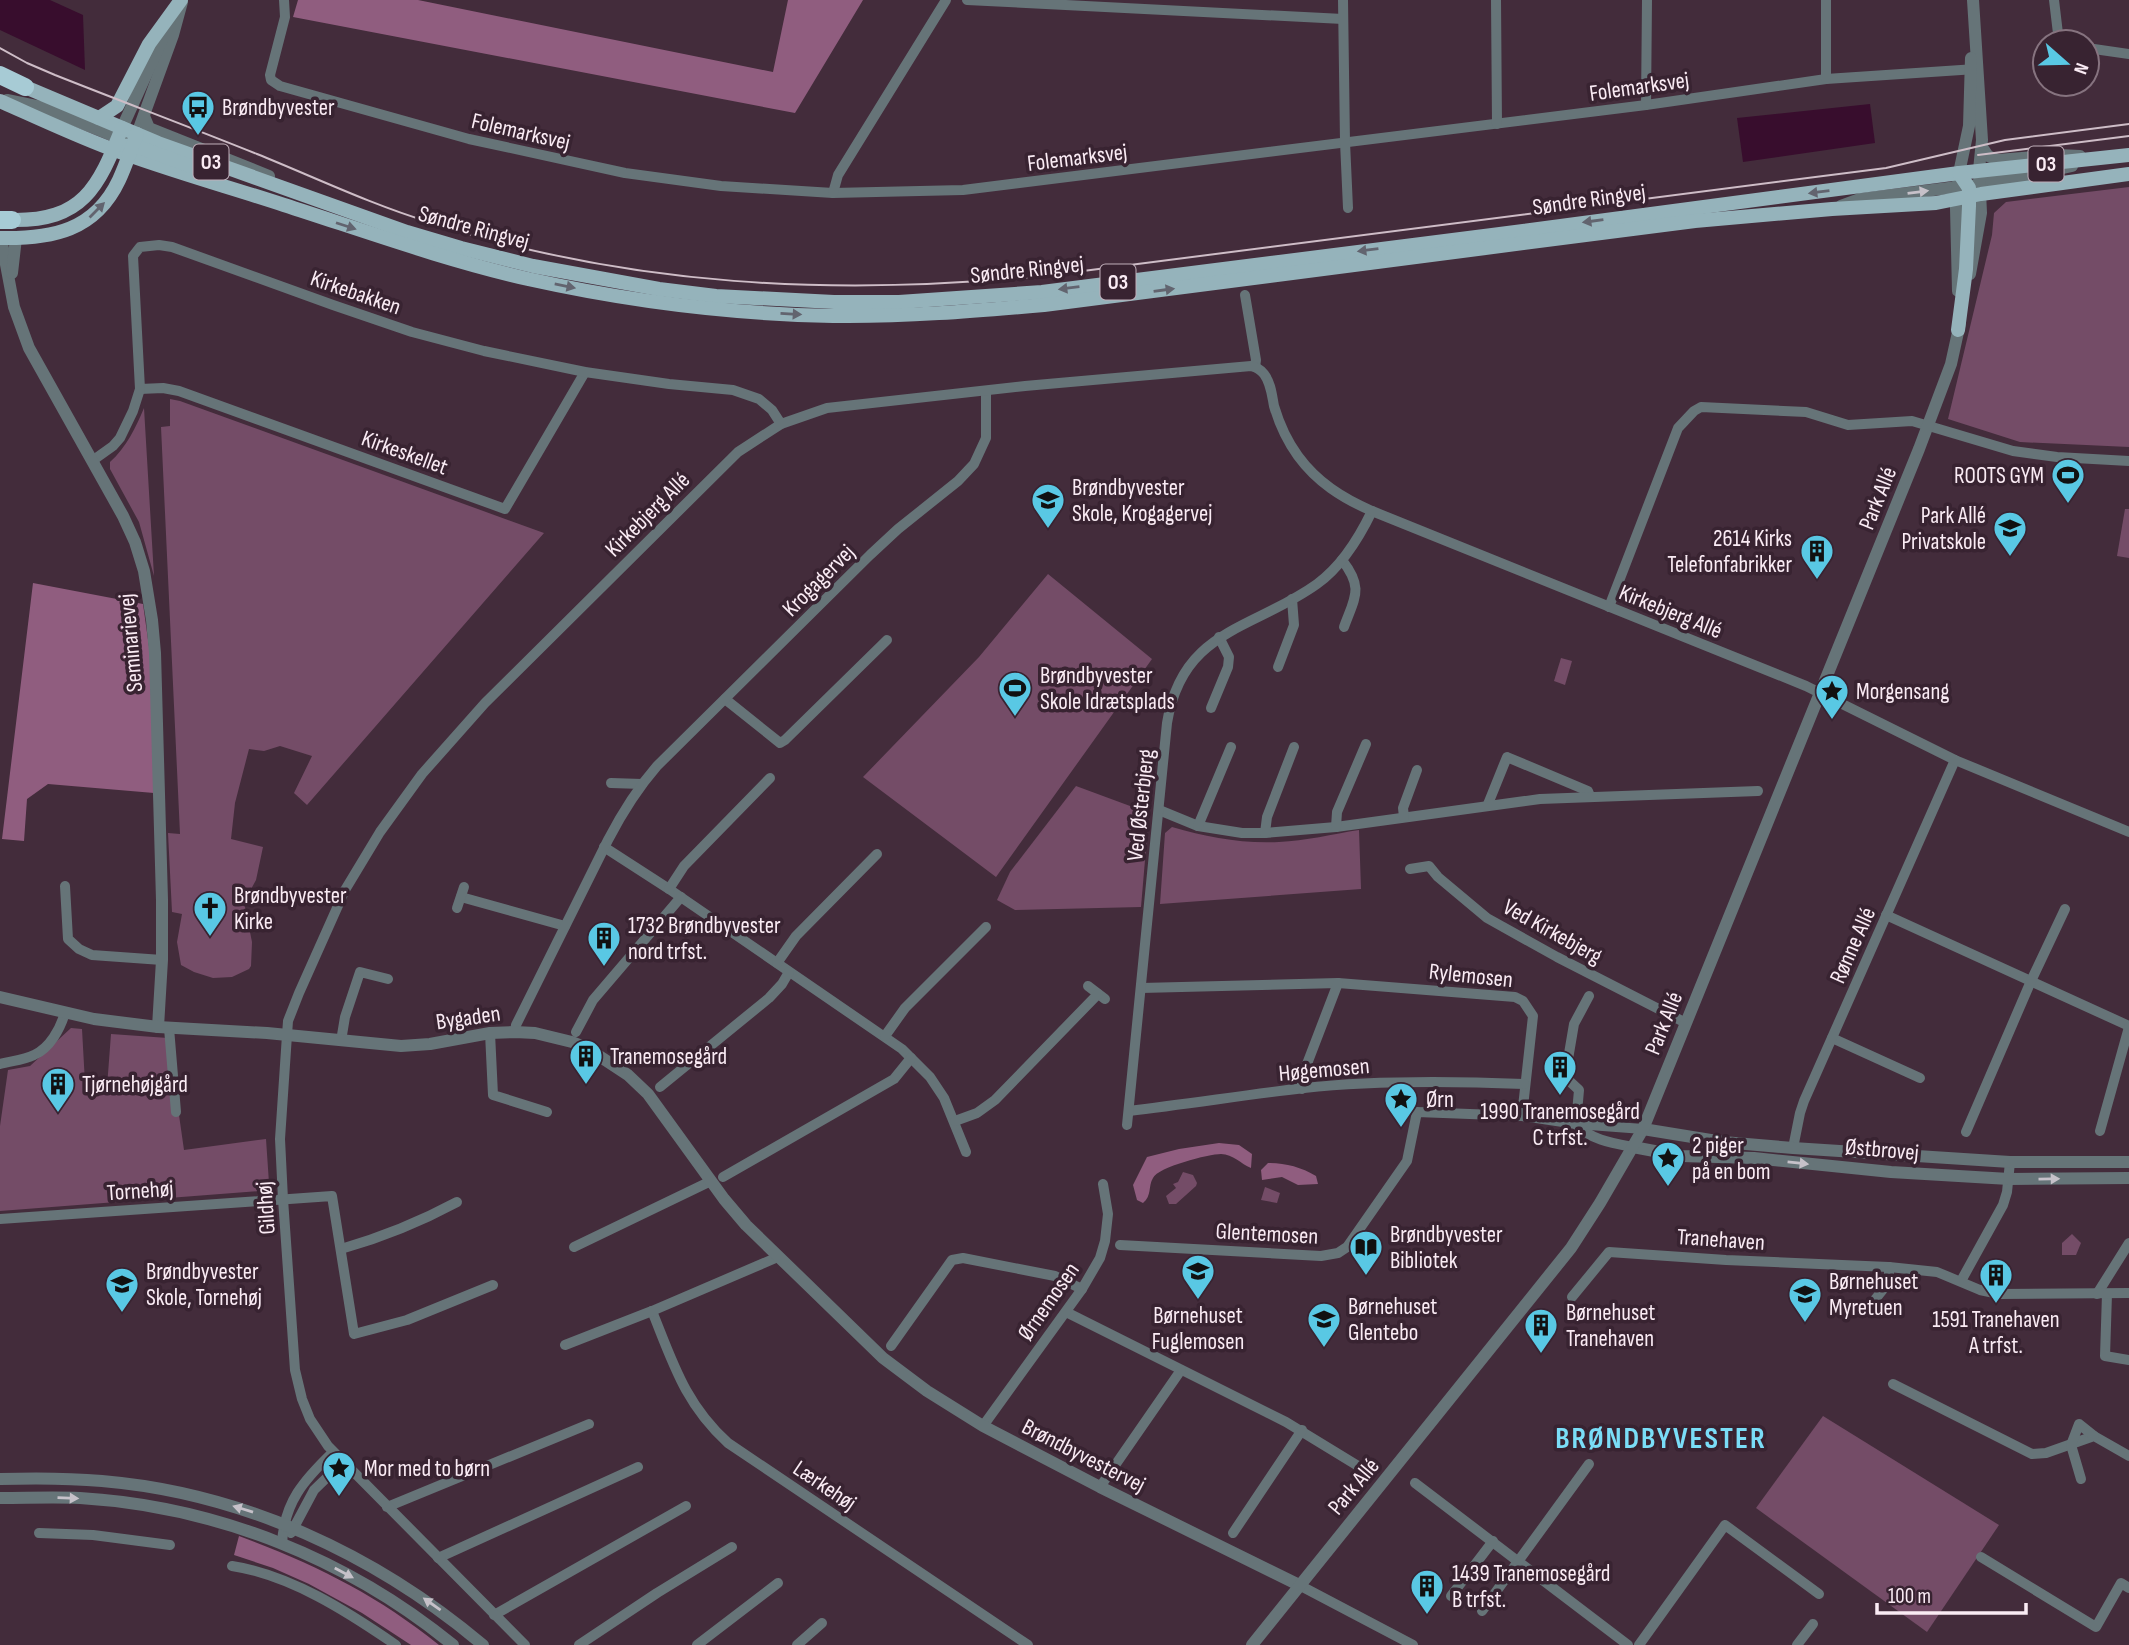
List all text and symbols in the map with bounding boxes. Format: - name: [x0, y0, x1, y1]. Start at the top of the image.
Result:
- north arrow: [2031, 28, 2101, 98]
- text: N: [2068, 60, 2093, 77]
- street label: Folemarksvej: [1587, 66, 1691, 108]
- bus stop icon: Brøndbyvester: [179, 88, 217, 137]
- place label: Brøndbyvester: [222, 94, 335, 122]
- street label: Folemarksvej: [469, 107, 573, 157]
- street label: Folemarksvej: [1026, 138, 1129, 178]
- road number: O3: [194, 144, 228, 180]
- road number: O3: [2028, 146, 2064, 182]
- street label: Søndre Ringvej: [1531, 178, 1647, 222]
- one-way arrow: [1907, 186, 1929, 197]
- one-way arrow: [1808, 187, 1830, 198]
- street label: Søndre Ringvej: [415, 200, 532, 256]
- one-way arrow: [89, 202, 105, 219]
- one-way arrow: [1582, 216, 1604, 227]
- one-way arrow: [336, 221, 357, 232]
- one-way arrow: [1357, 245, 1379, 256]
- street label: Søndre Ringvej: [969, 250, 1085, 290]
- street label: Kirkebakken: [307, 264, 405, 321]
- road number: O3: [1100, 264, 1136, 300]
- one-way arrow: [554, 281, 576, 292]
- one-way arrow: [1058, 283, 1080, 294]
- one-way arrow: [1153, 284, 1175, 295]
- one-way arrow: [780, 308, 802, 319]
- street label: Kirkeskellet: [358, 424, 452, 481]
- sports icon: ROOTS GYM: [2049, 456, 2087, 505]
- place label: ROOTS GYM: [1954, 462, 2044, 490]
- street label: Park Allé: [1853, 463, 1903, 534]
- street label: Kirkebjerg Allé: [599, 466, 696, 563]
- place label: Brøndbyvester Skole, Krogagervej: [1072, 474, 1212, 528]
- school or university icon: Brøndbyvester Skole, Krogagervej: [1029, 481, 1067, 530]
- place label: Park Allé Privatskole: [1901, 502, 1986, 556]
- school or university icon: Park Allé Privatskole: [1991, 509, 2029, 558]
- place label: 2614 Kirks Telefonfabrikker: [1667, 525, 1792, 579]
- building icon: 2614 Kirks Telefonfabrikker: [1798, 532, 1836, 581]
- street label: Krogagervej: [777, 539, 861, 623]
- street label: Kirkebjerg Allé: [1615, 579, 1726, 645]
- street label: Seminarievej: [113, 592, 149, 693]
- place label: Brøndbyvester Skole Idrætsplads: [1040, 662, 1175, 716]
- sports icon: Brøndbyvester Skole Idrætsplads: [996, 669, 1034, 718]
- place icon: Morgensang: [1813, 672, 1851, 721]
- place label: Morgensang: [1856, 678, 1949, 706]
- street label: Ved Østerbjerg: [1121, 748, 1161, 863]
- place label: Brøndbyvester Kirke: [234, 882, 347, 936]
- church icon: Brøndbyvester Kirke: [191, 889, 229, 938]
- street label: Ved Kirkebjerg: [1498, 893, 1607, 971]
- street label: Rønne Allé: [1824, 903, 1882, 988]
- place label: 1732 Brøndbyvester nord trfst.: [628, 912, 781, 966]
- building icon: 1732 Brøndbyvester nord trfst.: [585, 919, 623, 968]
- street label: Rylemosen: [1427, 958, 1514, 994]
- street label: Park Allé: [1639, 988, 1689, 1059]
- street label: Bygaden: [434, 1000, 502, 1036]
- building icon: Tranemosegård: [567, 1037, 605, 1086]
- place label: Tranemosegård: [610, 1043, 727, 1071]
- building icon: 1990 Tranemosegård C trfst.: [1541, 1048, 1579, 1097]
- street label: Høgemosen: [1277, 1052, 1371, 1088]
- building icon: Tjørnehøjgård: [39, 1065, 77, 1114]
- place label: Tjørnehøjgård: [82, 1071, 188, 1099]
- place icon: Ørn: [1382, 1080, 1420, 1129]
- place label: Ørn: [1426, 1086, 1454, 1114]
- place label: 1990 Tranemosegård C trfst.: [1480, 1098, 1640, 1152]
- place label: 2 piger på en bom: [1692, 1132, 1771, 1186]
- street label: Østbrovej: [1844, 1133, 1920, 1167]
- place icon: 2 piger på en bom: [1649, 1139, 1687, 1188]
- one-way arrow: [1787, 1158, 1809, 1169]
- one-way arrow: [2039, 1173, 2061, 1185]
- street label: Tornehøj: [106, 1175, 174, 1207]
- street label: Gildhøj: [250, 1180, 282, 1235]
- street label: Glentemosen: [1215, 1217, 1319, 1251]
- place label: Brøndbyvester Bibliotek: [1390, 1221, 1503, 1275]
- street label: Tranehaven: [1676, 1223, 1766, 1257]
- library icon: Brøndbyvester Bibliotek: [1347, 1228, 1385, 1277]
- school or university icon: Børnehuset Fuglemosen: [1179, 1252, 1217, 1301]
- building icon: 1591 Tranehaven A trfst.: [1977, 1256, 2015, 1305]
- street label: Ørnemosen: [1012, 1257, 1086, 1346]
- place label: Brøndbyvester Skole, Tornehøj: [146, 1258, 262, 1312]
- school or university icon: Brøndbyvester Skole, Tornehøj: [103, 1265, 141, 1314]
- place label: Børnehuset Myretuen: [1829, 1268, 1918, 1322]
- school or university icon: Børnehuset Myretuen: [1786, 1275, 1824, 1324]
- place label: Børnehuset Glentebo: [1348, 1293, 1437, 1347]
- place label: Børnehuset Tranehaven: [1566, 1299, 1655, 1353]
- school or university icon: Børnehuset Glentebo: [1305, 1300, 1343, 1349]
- place label: Børnehuset Fuglemosen: [1152, 1302, 1244, 1356]
- building icon: Børnehuset Tranehaven: [1522, 1306, 1560, 1355]
- place label: 1591 Tranehaven A trfst.: [1932, 1306, 2060, 1360]
- street label: Brøndbyvestervej: [1017, 1413, 1150, 1499]
- district label: BRØNDBYVESTER: [1555, 1421, 1767, 1457]
- place icon: Mor med to børn: [320, 1449, 358, 1498]
- street label: Park Allé: [1322, 1453, 1385, 1521]
- place label: Mor med to børn: [364, 1455, 490, 1483]
- street label: Lærkehøj: [788, 1455, 861, 1517]
- one-way arrow: [57, 1492, 79, 1503]
- one-way arrow: [233, 1504, 254, 1514]
- place label: 1439 Tranemosegård B trfst.: [1452, 1560, 1610, 1614]
- one-way arrow: [334, 1567, 354, 1578]
- building icon: 1439 Tranemosegård B trfst.: [1408, 1567, 1446, 1616]
- scale bar: [1877, 1572, 2026, 1616]
- text: 100 m: [1888, 1584, 1931, 1609]
- one-way arrow: [423, 1597, 441, 1611]

